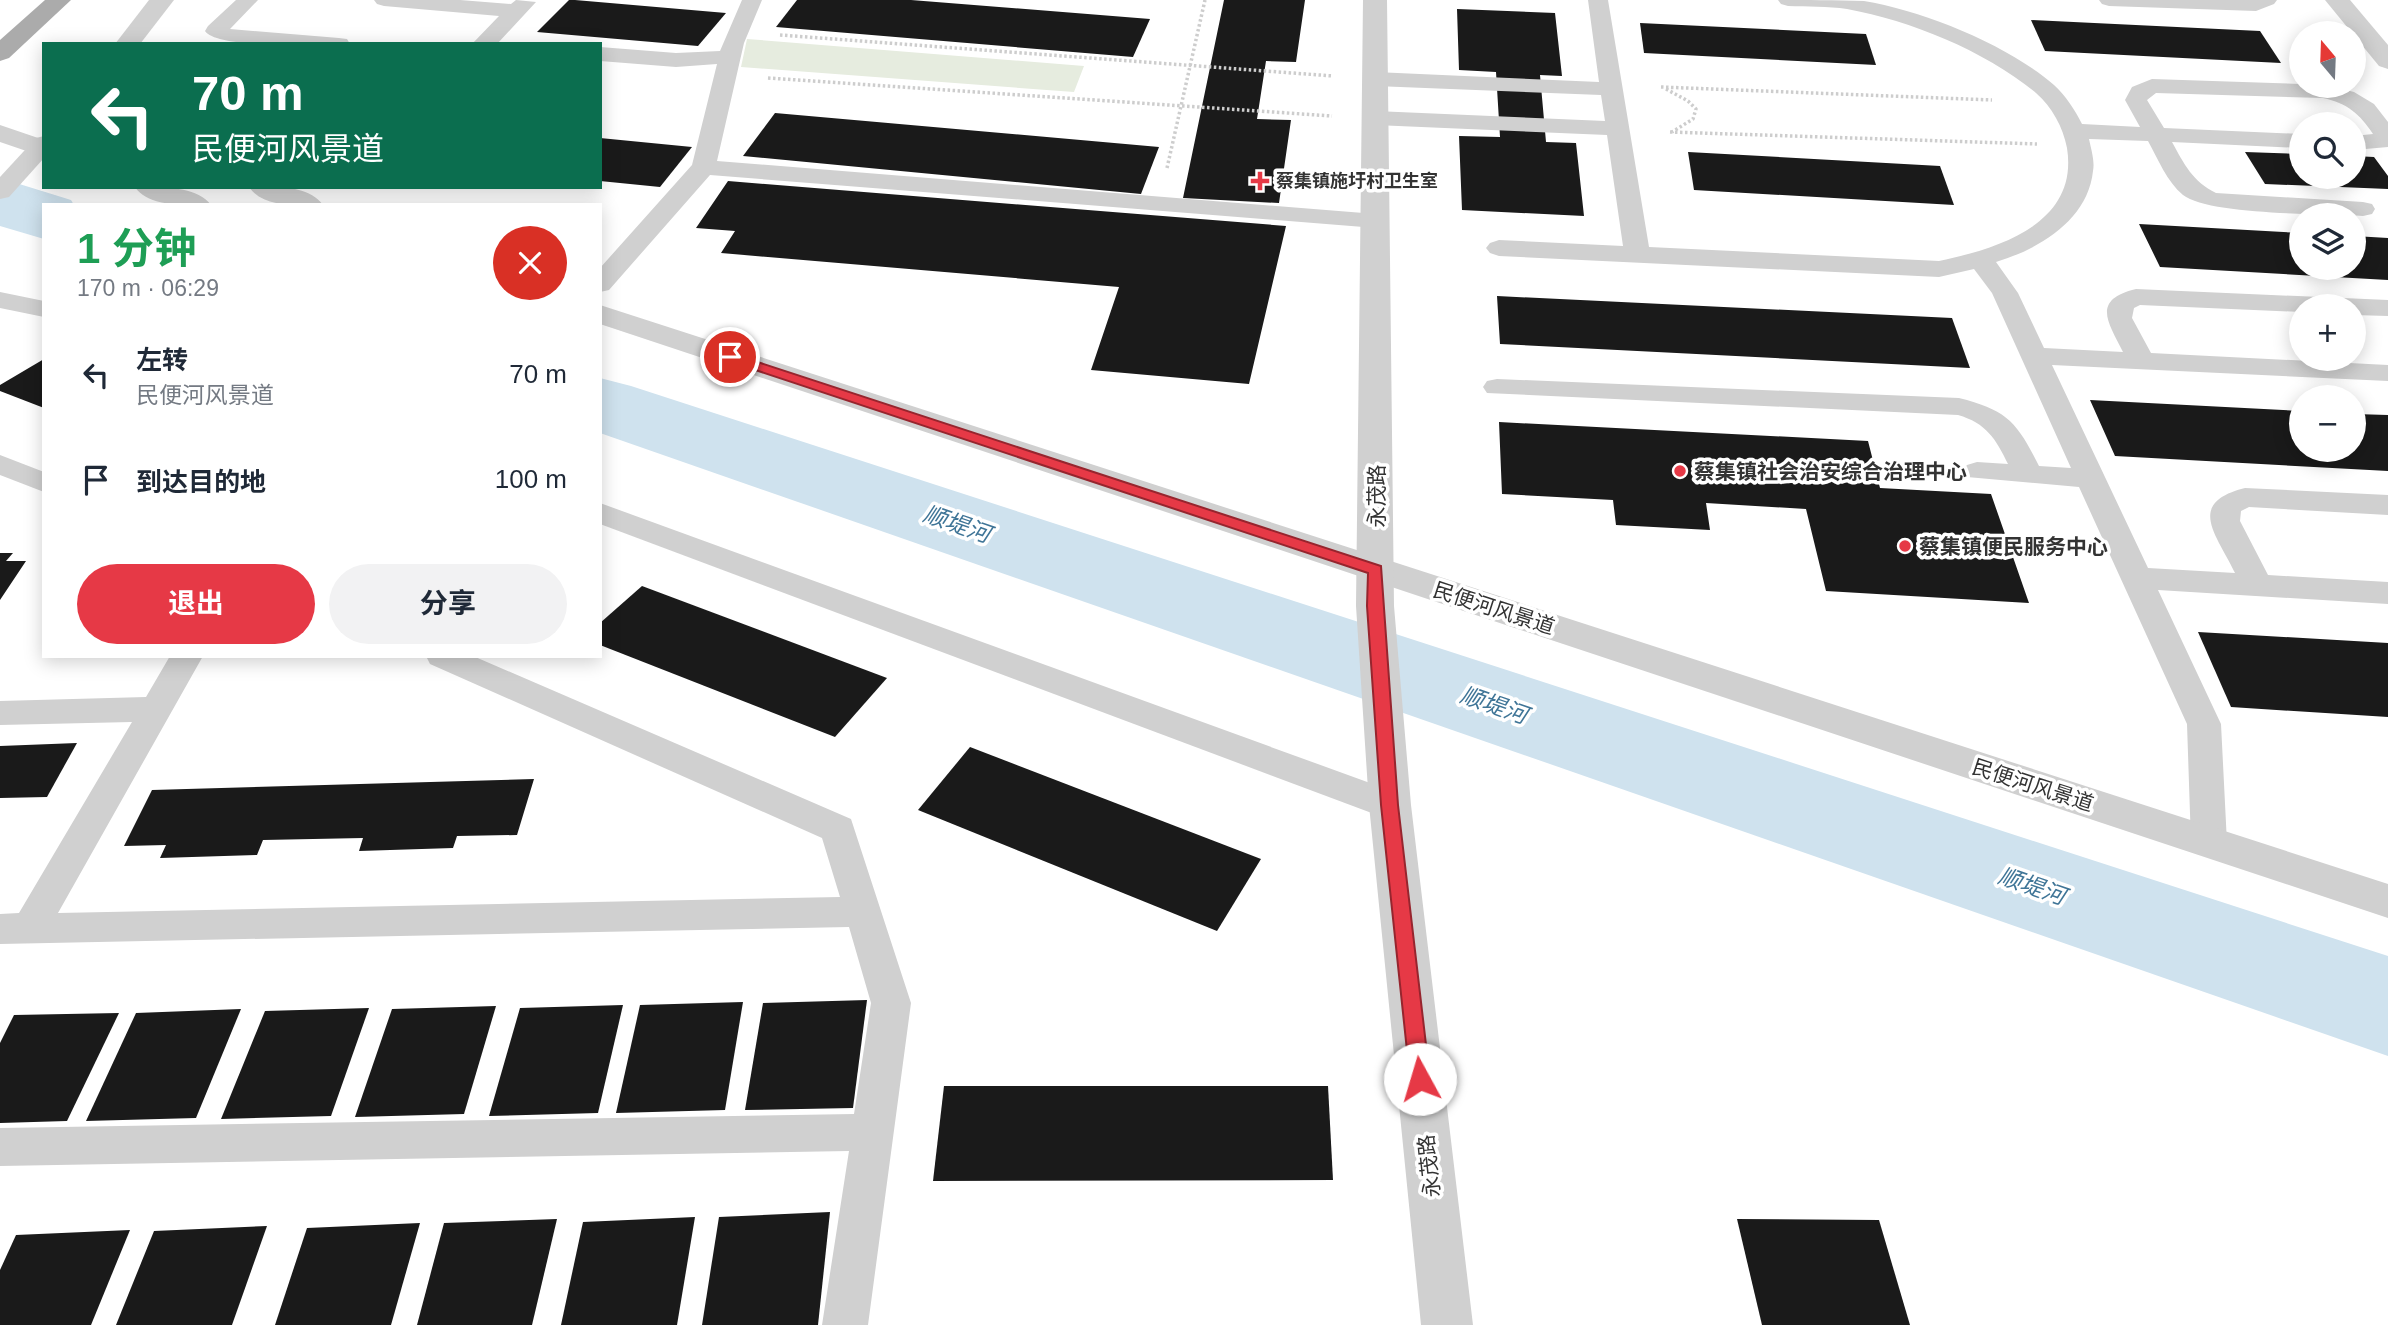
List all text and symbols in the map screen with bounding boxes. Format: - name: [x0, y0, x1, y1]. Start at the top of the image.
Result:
- north arrow: [2289, 21, 2366, 98]
- map controls: [2289, 21, 2366, 462]
- text: 70 m: [192, 66, 304, 120]
- icon: left: [77, 70, 168, 161]
- button: search: [2289, 112, 2366, 189]
- text: 民便河风景道: [192, 131, 384, 167]
- marker: 蔡集镇施圩村卫生室: [1250, 171, 1270, 191]
- place label: 蔡集镇施圩村卫生室: [1276, 171, 1438, 191]
- button: layers: [2289, 203, 2366, 280]
- text: 1 分钟: [77, 225, 196, 272]
- button: close: [493, 226, 567, 300]
- text: 170 m · 06:29: [77, 275, 219, 301]
- button: +: [2289, 294, 2366, 371]
- pin: [700, 327, 760, 387]
- icon: arrive: [711, 338, 749, 376]
- text: 左转: [136, 345, 188, 375]
- icon: left: [77, 356, 115, 394]
- text: 70 m: [509, 359, 567, 389]
- text: 民便河风景道: [136, 382, 274, 408]
- button: −: [2289, 385, 2366, 462]
- place label: 蔡集镇社会治安综合治理中心: [1694, 460, 1967, 483]
- icon: arrive: [77, 461, 115, 499]
- marker: 蔡集镇社会治安综合治理中心: [1672, 463, 1688, 479]
- text: 100 m: [495, 464, 567, 494]
- street label: 永茂路: [1365, 465, 1388, 528]
- text: 到达目的地: [136, 467, 266, 497]
- water label: 顺堤河: [920, 500, 998, 549]
- place label: 蔡集镇便民服务中心: [1919, 535, 2108, 558]
- marker: 蔡集镇便民服务中心: [1897, 538, 1913, 554]
- button: 退出: [77, 564, 315, 644]
- button: 分享: [329, 564, 567, 644]
- street label: 民便河风景道: [1431, 578, 1557, 638]
- water label: 顺堤河: [1457, 681, 1535, 730]
- street label: 民便河风景道: [1970, 755, 2096, 815]
- water label: 顺堤河: [1995, 862, 2073, 911]
- position arrow: [1383, 1042, 1457, 1116]
- street label: 永茂路: [1414, 1133, 1444, 1199]

